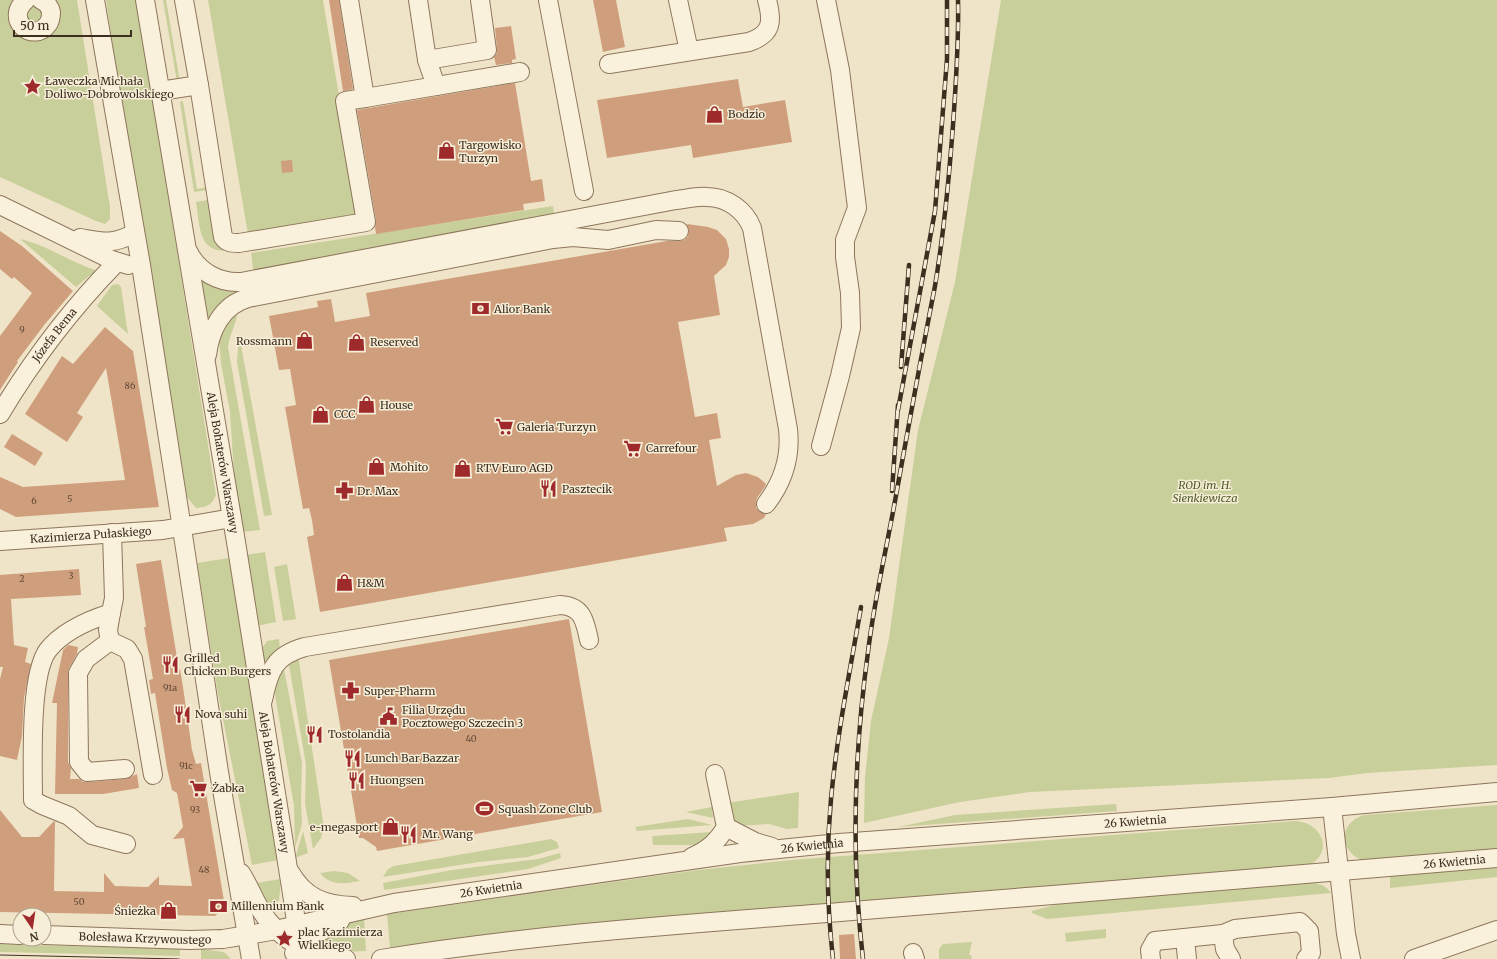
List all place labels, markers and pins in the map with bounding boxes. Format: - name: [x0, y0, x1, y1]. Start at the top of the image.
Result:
- place label: Ławeczka Michała Doliwo-Dobrowolskiego: [45, 74, 174, 101]
- place icon: Ławeczka Michała Doliwo-Dobrowolskiego: [22, 77, 42, 97]
- shop icon: Bodzio: [705, 104, 725, 124]
- place label: Bodzio: [728, 107, 765, 121]
- place label: Targowisko Turzyn: [459, 138, 522, 165]
- shop icon: Targowisko Turzyn: [436, 141, 456, 161]
- bank icon: Alior Bank: [471, 299, 491, 319]
- place label: Alior Bank: [493, 302, 551, 316]
- shop icon: Rossmann: [295, 331, 315, 351]
- shop icon: Reserved: [347, 332, 367, 352]
- place label: Rossmann: [236, 334, 293, 348]
- place label: Reserved: [370, 335, 419, 349]
- shop icon: House: [357, 395, 377, 415]
- place label: House: [380, 398, 413, 412]
- shop icon: CCC: [311, 404, 331, 424]
- place label: CCC: [334, 407, 355, 421]
- supermarket icon: Galeria Turzyn: [494, 417, 514, 437]
- place label: Galeria Turzyn: [517, 420, 597, 434]
- supermarket icon: Carrefour: [623, 438, 643, 458]
- place label: Carrefour: [646, 441, 697, 455]
- shop icon: Mohito: [367, 457, 387, 477]
- shop icon: RTV Euro AGD: [453, 458, 473, 478]
- place label: Mohito: [390, 460, 429, 474]
- place label: RTV Euro AGD: [476, 461, 553, 475]
- restaurant icon: Pasztecik: [539, 479, 559, 499]
- pharmacy icon: Dr. Max: [334, 481, 354, 501]
- place label: Pasztecik: [562, 482, 612, 496]
- place label: Dr. Max: [357, 484, 399, 498]
- shop icon: H&M: [334, 573, 354, 593]
- place label: H&M: [357, 576, 385, 590]
- place label: Grilled Chicken Burgers: [184, 651, 271, 678]
- restaurant icon: Grilled Chicken Burgers: [161, 654, 181, 674]
- pharmacy icon: Super-Pharm: [341, 681, 361, 701]
- place label: Super-Pharm: [364, 684, 435, 698]
- place label: Filia Urzędu Pocztowego Szczecin 3: [402, 703, 523, 730]
- restaurant icon: Nova suhi: [172, 704, 192, 724]
- public building icon: Filia Urzędu Pocztowego Szczecin 3: [379, 706, 399, 726]
- place label: Nova suhi: [195, 707, 248, 721]
- restaurant icon: Tostolandia: [305, 724, 325, 744]
- place label: Tostolandia: [328, 727, 390, 741]
- restaurant icon: Lunch Bar Bazzar: [342, 748, 362, 768]
- place label: Lunch Bar Bazzar: [365, 751, 459, 765]
- restaurant icon: Huongsen: [347, 770, 367, 790]
- place label: Huongsen: [370, 773, 425, 787]
- supermarket icon: Żabka: [189, 778, 209, 798]
- place label: Żabka: [212, 781, 245, 795]
- sports icon: Squash Zone Club: [475, 799, 495, 819]
- place label: Squash Zone Club: [498, 802, 592, 816]
- shop icon: e-megasport: [381, 817, 401, 837]
- place label: e-megasport: [310, 820, 379, 834]
- restaurant icon: Mr. Wang: [399, 824, 419, 844]
- place label: Mr. Wang: [422, 827, 473, 841]
- bank icon: Millennium Bank: [208, 896, 228, 916]
- place label: Millennium Bank: [231, 899, 324, 913]
- shop icon: Śnieżka: [159, 901, 179, 921]
- place label: Śnieżka: [114, 904, 156, 918]
- place label: plac Kazimierza Wielkiego: [297, 925, 383, 952]
- place icon: plac Kazimierza Wielkiego: [275, 928, 295, 948]

